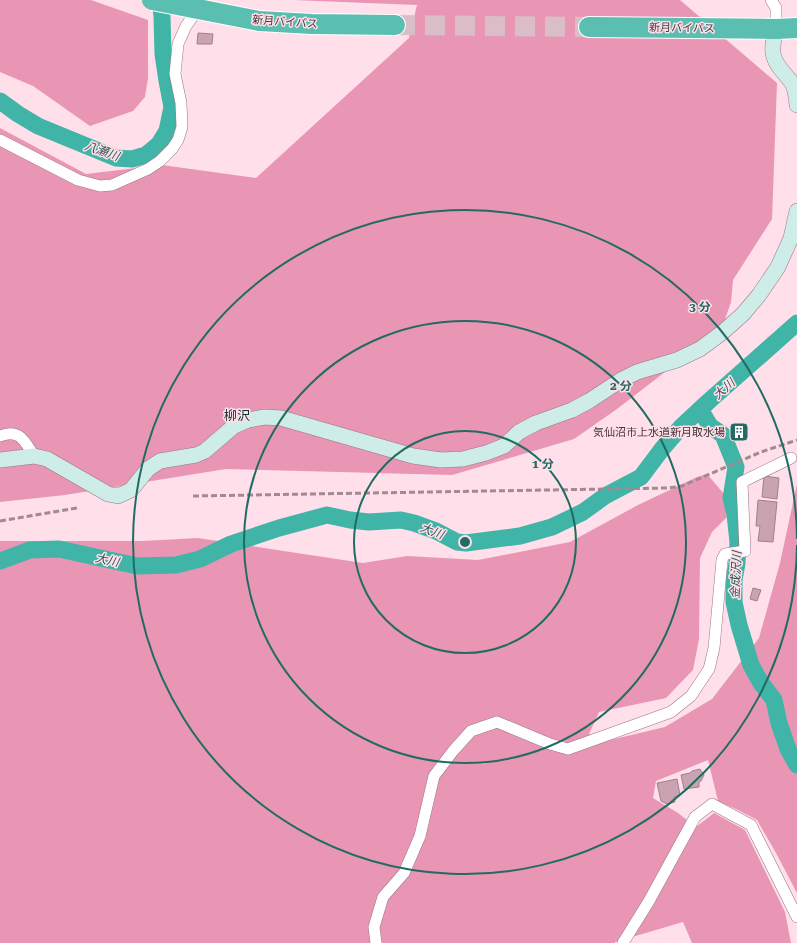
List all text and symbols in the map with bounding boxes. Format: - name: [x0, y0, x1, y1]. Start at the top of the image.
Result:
- street label: 新月バイパス: [252, 13, 318, 31]
- street label: 新月バイパス: [649, 21, 715, 35]
- water label: 八瀬川: [83, 139, 123, 164]
- text: 3 分: [689, 300, 711, 314]
- water label: 大川: [710, 374, 739, 402]
- text: 2 分: [610, 379, 632, 393]
- district label: 柳沢: [224, 408, 250, 423]
- building icon: 気仙沼市上水道新月取水場: [728, 421, 750, 443]
- place label: 気仙沼市上水道新月取水場: [593, 426, 725, 439]
- text: 1 分: [532, 457, 554, 471]
- water label: 大川: [418, 520, 448, 543]
- centre of rings: [458, 535, 472, 549]
- water label: 金成沢川: [728, 549, 744, 599]
- water label: 大川: [94, 551, 122, 570]

